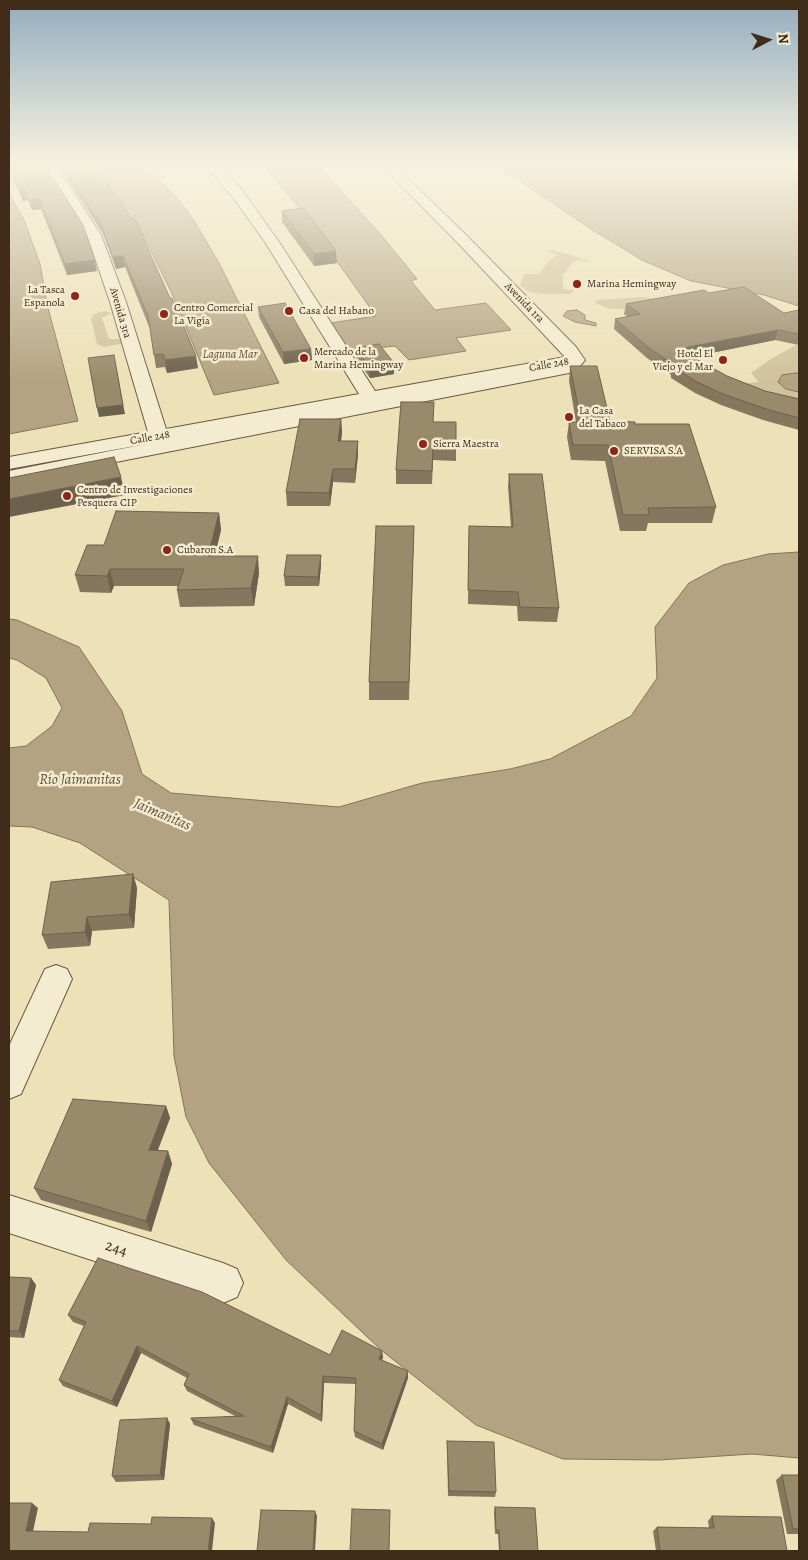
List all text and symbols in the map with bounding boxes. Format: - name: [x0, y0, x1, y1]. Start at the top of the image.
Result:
- north arrow: [743, 15, 793, 65]
- text: N: [774, 33, 793, 45]
- place label: Marina Hemingway: [587, 277, 676, 291]
- marker: Marina Hemingway: [571, 278, 583, 290]
- street label: Avenida 1ra: [501, 280, 547, 326]
- place label: La Tasca Espanola: [24, 283, 65, 309]
- street label: Avenida 3ra: [106, 286, 134, 340]
- marker: La Tasca Espanola: [69, 290, 81, 302]
- place label: Centro Comercial La Vigía: [174, 301, 253, 327]
- place label: Casa del Habano: [299, 304, 374, 318]
- marker: Casa del Habano: [283, 305, 295, 317]
- marker: Centro Comercial La Vigía: [158, 308, 170, 320]
- place label: Mercado de la Marina Hemingway: [314, 345, 403, 371]
- place label: Hotel El Viejo y el Mar: [653, 347, 713, 373]
- water label: Laguna Mar: [202, 348, 258, 362]
- marker: Mercado de la Marina Hemingway: [298, 352, 310, 364]
- marker: Hotel El Viejo y el Mar: [717, 354, 729, 366]
- street label: Calle 248: [528, 355, 570, 375]
- place label: La Casa del Tabaco: [579, 404, 626, 430]
- marker: La Casa del Tabaco: [563, 411, 575, 423]
- street label: Calle 248: [129, 428, 171, 448]
- place label: Sierra Maestra: [433, 437, 499, 451]
- marker: Sierra Maestra: [417, 438, 429, 450]
- place label: SERVISA S.A: [624, 444, 683, 458]
- marker: SERVISA S.A: [608, 445, 620, 457]
- place label: Centro de Investigaciones Pesquera CIP: [77, 483, 193, 509]
- marker: Centro de Investigaciones Pesquera CIP: [61, 490, 73, 502]
- place label: Cubaron S.A: [177, 543, 233, 557]
- marker: Cubaron S.A: [161, 544, 173, 556]
- water label: Río Jaimanitas: [39, 771, 121, 789]
- water label: Jaimanitas: [131, 795, 193, 835]
- street label: 244: [103, 1236, 129, 1262]

